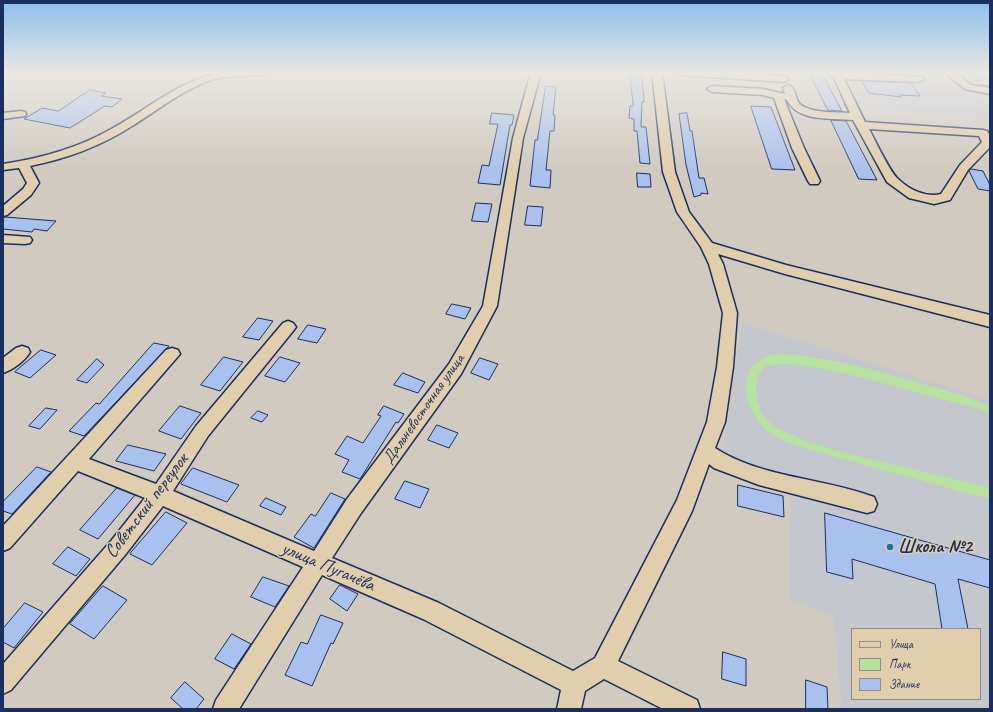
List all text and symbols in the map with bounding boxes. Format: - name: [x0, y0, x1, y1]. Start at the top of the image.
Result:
- street label: Дальневосточная улица: [379, 350, 469, 468]
- street label: Советский переулок: [100, 449, 194, 563]
- place label: Школа №2: [898, 536, 972, 558]
- street label: улица Пугачёва: [278, 537, 378, 597]
- marker: Школа №2: [885, 542, 895, 552]
- legend: [851, 628, 981, 700]
- text: Улица: [889, 636, 913, 652]
- text: Парк: [889, 656, 910, 672]
- text: Здание: [889, 676, 919, 692]

